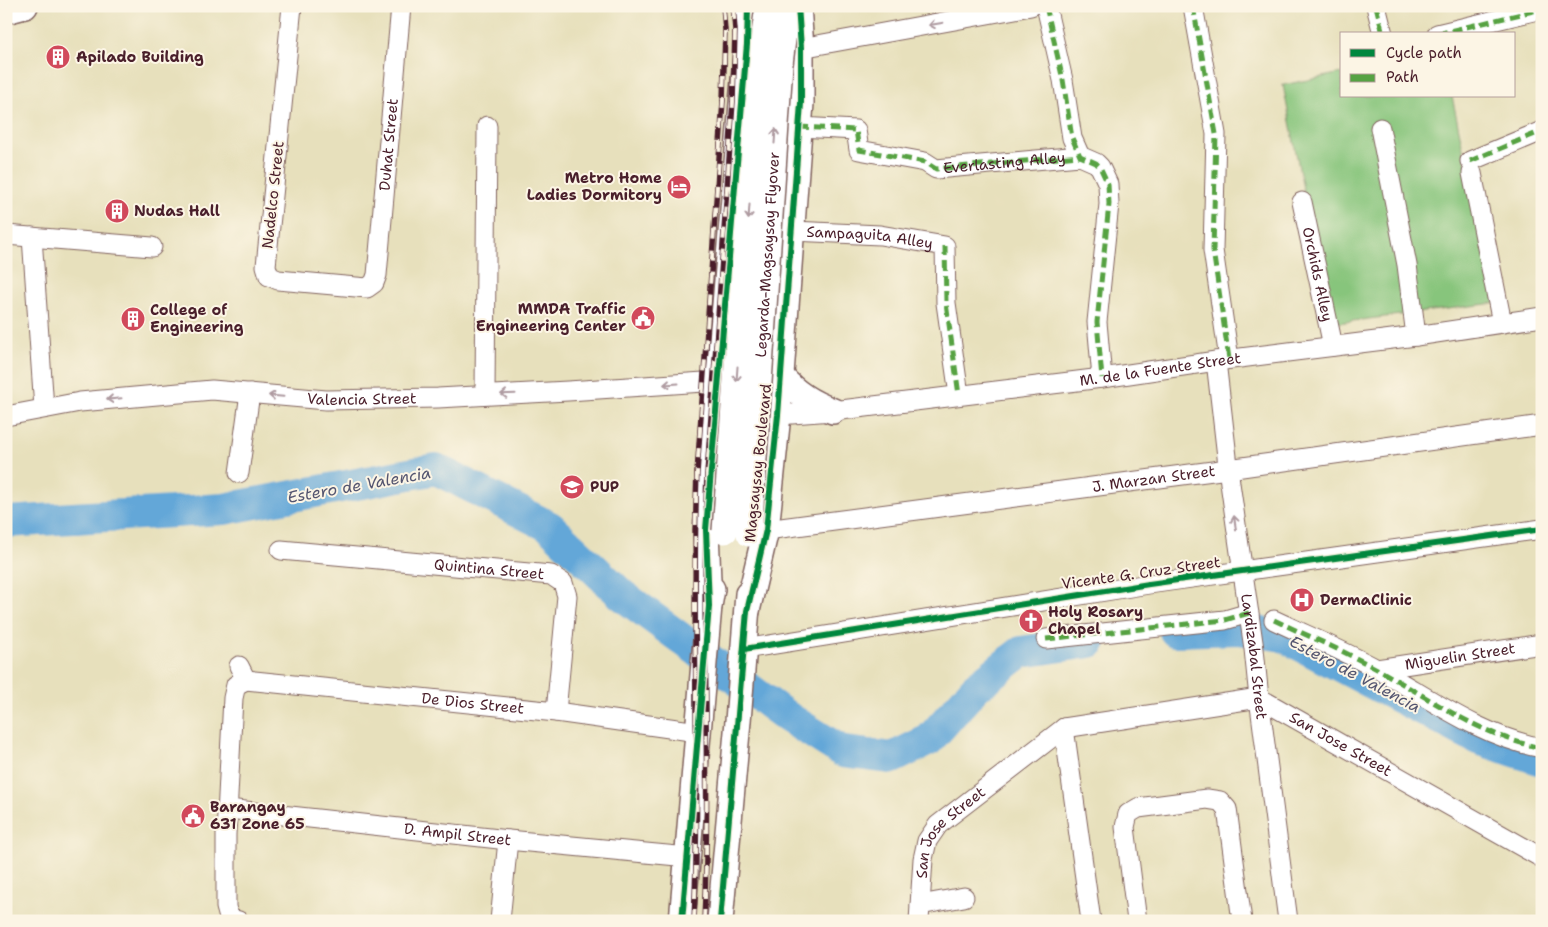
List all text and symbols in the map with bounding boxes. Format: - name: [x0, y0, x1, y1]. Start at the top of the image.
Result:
- one-way arrow: [928, 20, 944, 29]
- legend: [1340, 32, 1516, 98]
- text: Cycle path: [1386, 43, 1462, 63]
- building icon: Apilado Building: [45, 44, 71, 70]
- place label: Apilado Building: [76, 47, 204, 67]
- text: Path: [1386, 67, 1419, 87]
- street label: Duhat Street: [375, 98, 403, 192]
- one-way arrow: [770, 128, 780, 144]
- street label: Nadelco Street: [257, 140, 289, 250]
- street label: Everlasting Alley: [942, 147, 1066, 178]
- street label: Legarda-Magsaysay Flyover: [751, 151, 784, 358]
- place label: Metro Home Ladies Dormitory: [527, 168, 662, 205]
- hotel icon: Metro Home Ladies Dormitory: [666, 174, 692, 200]
- building icon: Nudas Hall: [104, 198, 130, 224]
- place label: Nudas Hall: [134, 201, 220, 221]
- one-way arrow: [744, 203, 753, 219]
- street label: Sampaguita Alley: [806, 222, 934, 254]
- street label: Orchids Alley: [1298, 225, 1337, 324]
- place label: MMDA Traffic Engineering Center: [476, 299, 626, 336]
- place label: College of Engineering: [150, 300, 244, 337]
- public building icon: MMDA Traffic Engineering Center: [630, 305, 656, 331]
- building icon: College of Engineering: [120, 306, 146, 332]
- street label: M. de la Fuente Street: [1078, 348, 1242, 391]
- one-way arrow: [732, 365, 741, 381]
- one-way arrow: [663, 379, 679, 389]
- street label: Magsaysay Boulevard: [740, 382, 776, 543]
- street label: Valencia Street: [306, 388, 417, 410]
- one-way arrow: [501, 389, 517, 398]
- one-way arrow: [269, 391, 285, 401]
- one-way arrow: [107, 394, 123, 404]
- street label: J. Marzan Street: [1091, 461, 1216, 497]
- water label: Estero de Valencia: [286, 462, 432, 508]
- school or university icon: PUP: [559, 474, 585, 500]
- place label: PUP: [590, 477, 619, 497]
- one-way arrow: [1230, 515, 1240, 531]
- street label: Vicente G. Cruz Street: [1060, 552, 1222, 594]
- street label: Quintina Street: [433, 554, 545, 584]
- hospital icon: DermaClinic: [1289, 587, 1315, 613]
- place label: DermaClinic: [1320, 590, 1412, 610]
- street label: Lardizabal Street: [1236, 592, 1272, 721]
- place label: Holy Rosary Chapel: [1048, 602, 1143, 639]
- church icon: Holy Rosary Chapel: [1018, 608, 1044, 634]
- water label: Estero de Valencia: [1286, 631, 1424, 717]
- street label: Miguelin Street: [1403, 638, 1517, 675]
- street label: De Dios Street: [421, 688, 525, 719]
- street label: San Jose Street: [1286, 707, 1395, 781]
- street label: San Jose Street: [912, 782, 989, 879]
- place label: Barangay 631 Zone 65: [210, 797, 305, 834]
- public building icon: Barangay 631 Zone 65: [180, 803, 206, 829]
- street label: D. Ampil Street: [403, 819, 512, 850]

